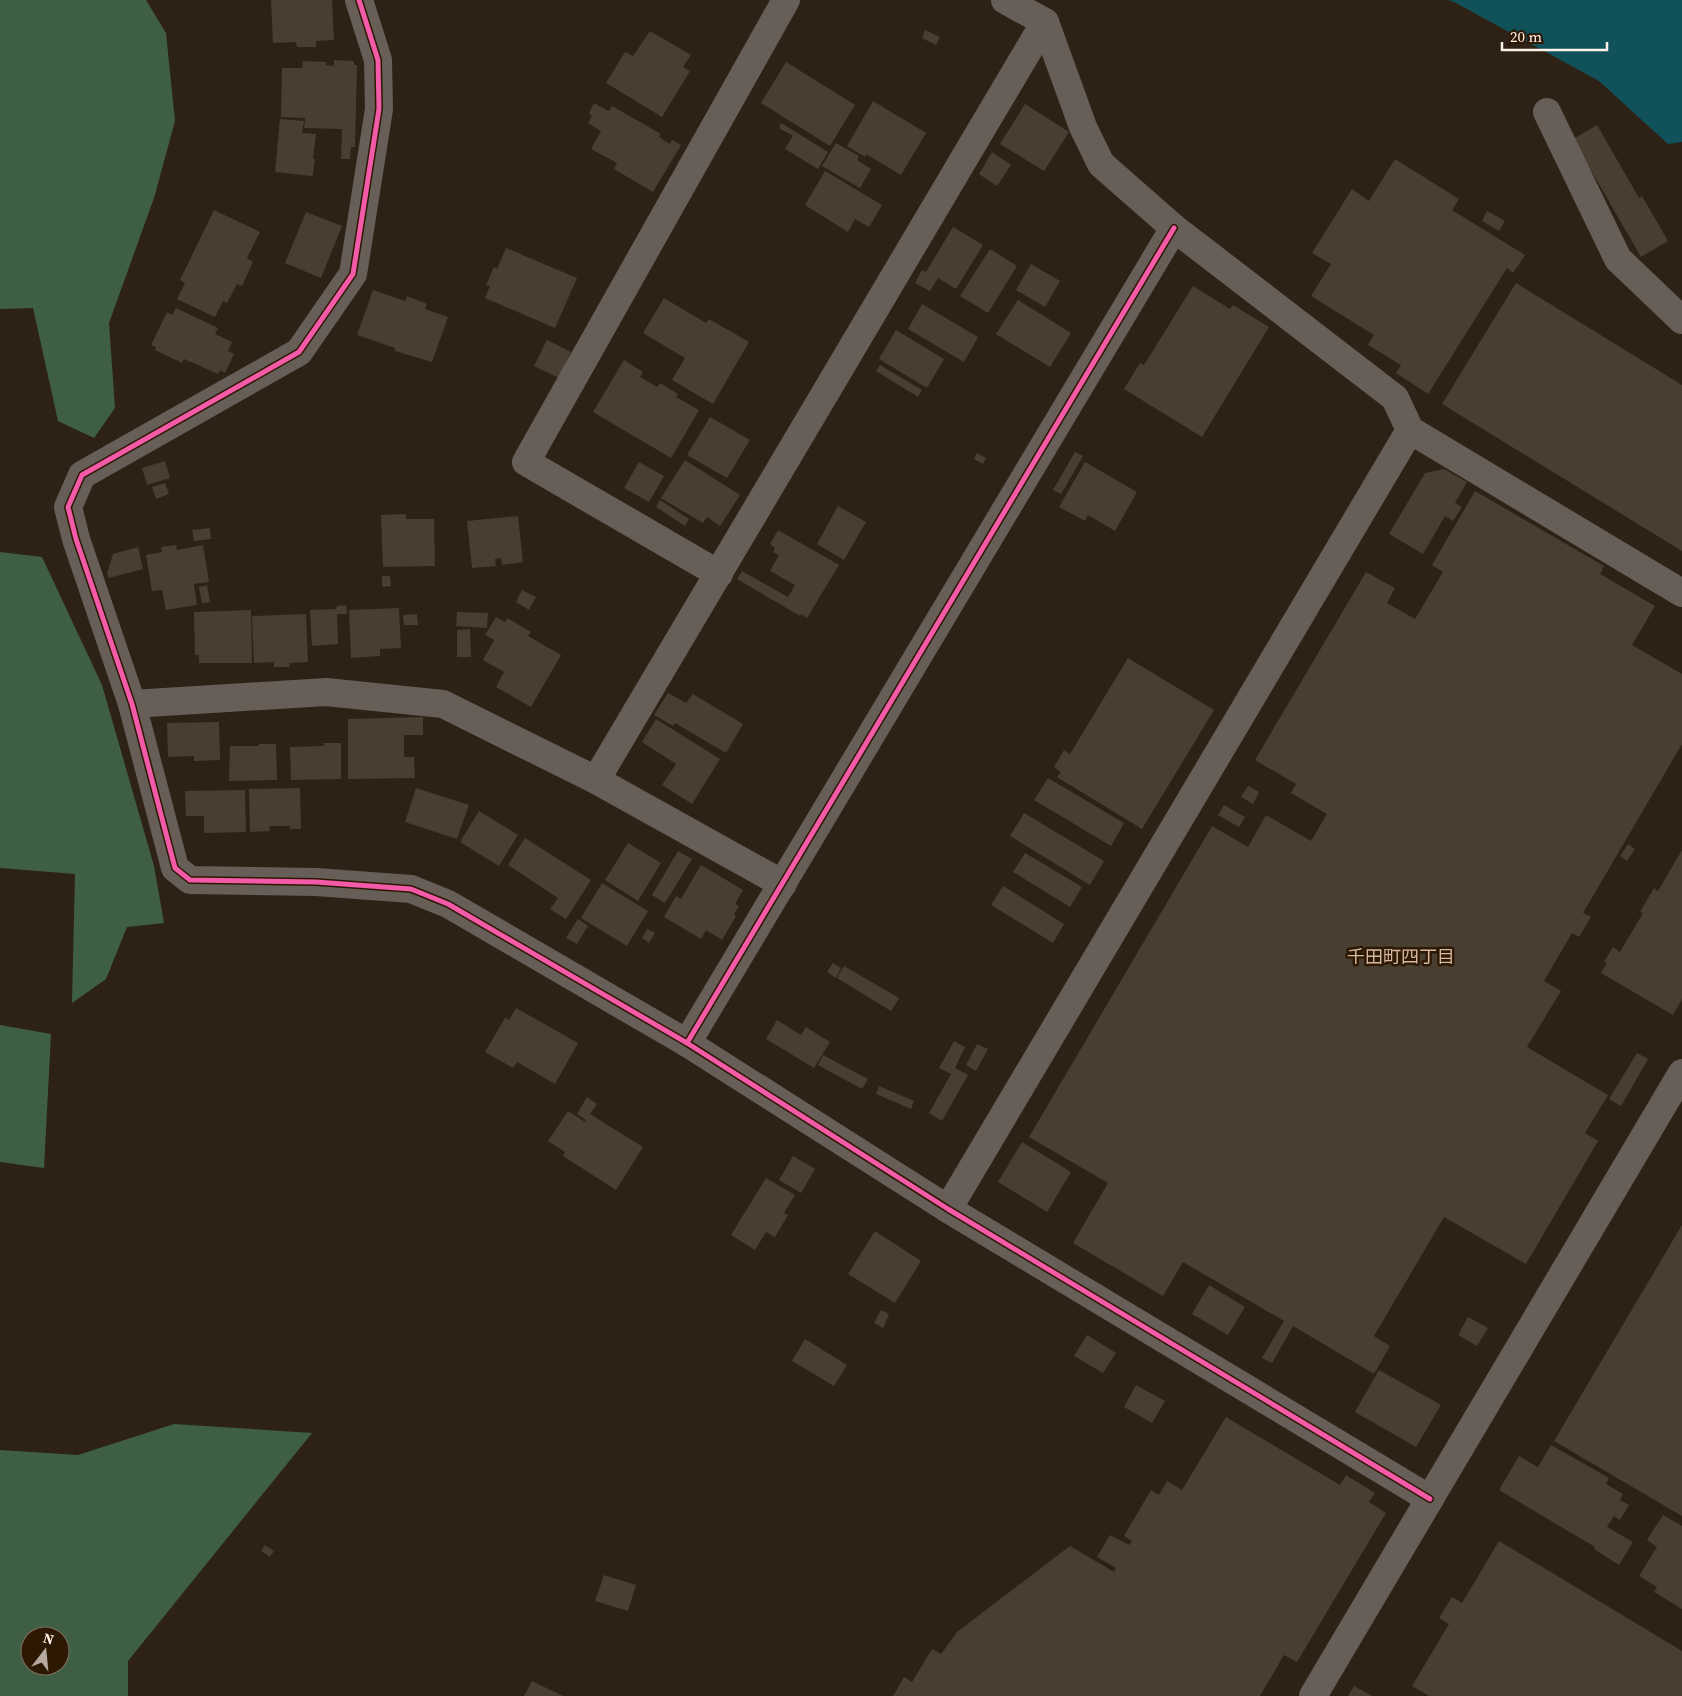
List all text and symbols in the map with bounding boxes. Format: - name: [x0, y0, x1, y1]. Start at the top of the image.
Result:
- scale bar: [1502, 20, 1607, 52]
- text: 20 m: [1510, 26, 1542, 47]
- district label: 千田町四丁目: [1347, 944, 1455, 969]
- north arrow: [20, 1626, 70, 1676]
- text: N: [41, 1627, 56, 1650]

